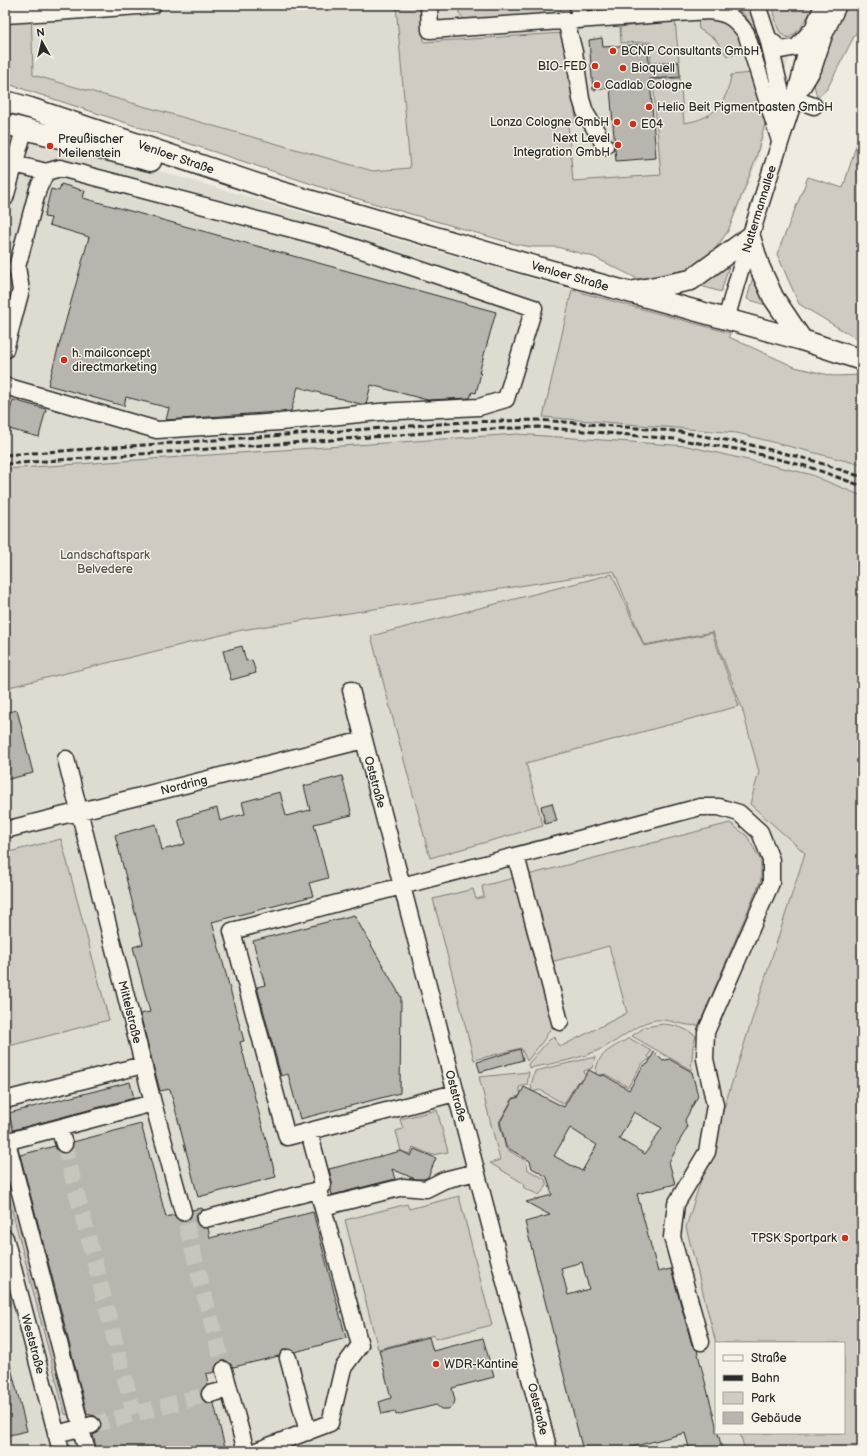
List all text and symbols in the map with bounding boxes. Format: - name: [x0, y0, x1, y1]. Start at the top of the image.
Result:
- north arrow: [22, 22, 62, 62]
- text: N: [36, 26, 46, 40]
- place label: BCNP Consultants GmbH: [621, 44, 759, 59]
- marker: BCNP Consultants GmbH: [608, 46, 618, 56]
- place label: BIO-FED: [538, 59, 587, 74]
- marker: BIO-FED: [590, 61, 600, 71]
- place label: Bioquell: [631, 61, 675, 76]
- marker: Bioquell: [618, 63, 628, 73]
- place label: Cadlab Cologne: [605, 78, 692, 93]
- marker: Cadlab Cologne: [592, 80, 602, 90]
- place label: Helio Beit Pigmentpasten GmbH: [657, 100, 833, 115]
- marker: Helio Beit Pigmentpasten GmbH: [644, 102, 654, 112]
- place label: Lonza Cologne GmbH: [490, 115, 609, 130]
- marker: Lonza Cologne GmbH: [612, 117, 622, 127]
- place label: E04: [641, 117, 664, 132]
- marker: E04: [628, 119, 638, 129]
- place label: Next Level Integration GmbH: [513, 131, 610, 160]
- place label: Preußischer Meilenstein: [58, 132, 124, 161]
- street label: Venloer Straße: [136, 137, 216, 178]
- marker: Next Level Integration GmbH: [613, 140, 623, 150]
- marker: Preußischer Meilenstein: [45, 141, 55, 151]
- street label: Nattermannallee: [739, 164, 780, 255]
- street label: Venloer Straße: [529, 258, 610, 295]
- place label: h. mailconcept directmarketing: [72, 346, 157, 375]
- marker: h. mailconcept directmarketing: [59, 355, 69, 365]
- park label: Landschaftspark Belvedere: [60, 548, 150, 577]
- street label: Oststraße: [360, 755, 389, 810]
- street label: Nordring: [159, 772, 209, 799]
- street label: Mittelstraße: [114, 979, 145, 1045]
- street label: Oststraße: [441, 1069, 470, 1124]
- place label: TPSK Sportpark: [751, 1231, 837, 1246]
- marker: TPSK Sportpark: [840, 1233, 850, 1243]
- street label: Weststraße: [17, 1313, 48, 1376]
- legend: [715, 1342, 845, 1434]
- text: Straße: [751, 1351, 787, 1366]
- place label: WDR-Kantine: [444, 1357, 518, 1372]
- marker: WDR-Kantine: [431, 1359, 441, 1369]
- text: Bahn: [751, 1371, 780, 1386]
- street label: Oststraße: [524, 1382, 551, 1437]
- text: Park: [751, 1391, 775, 1406]
- text: Gebäude: [751, 1411, 801, 1426]

